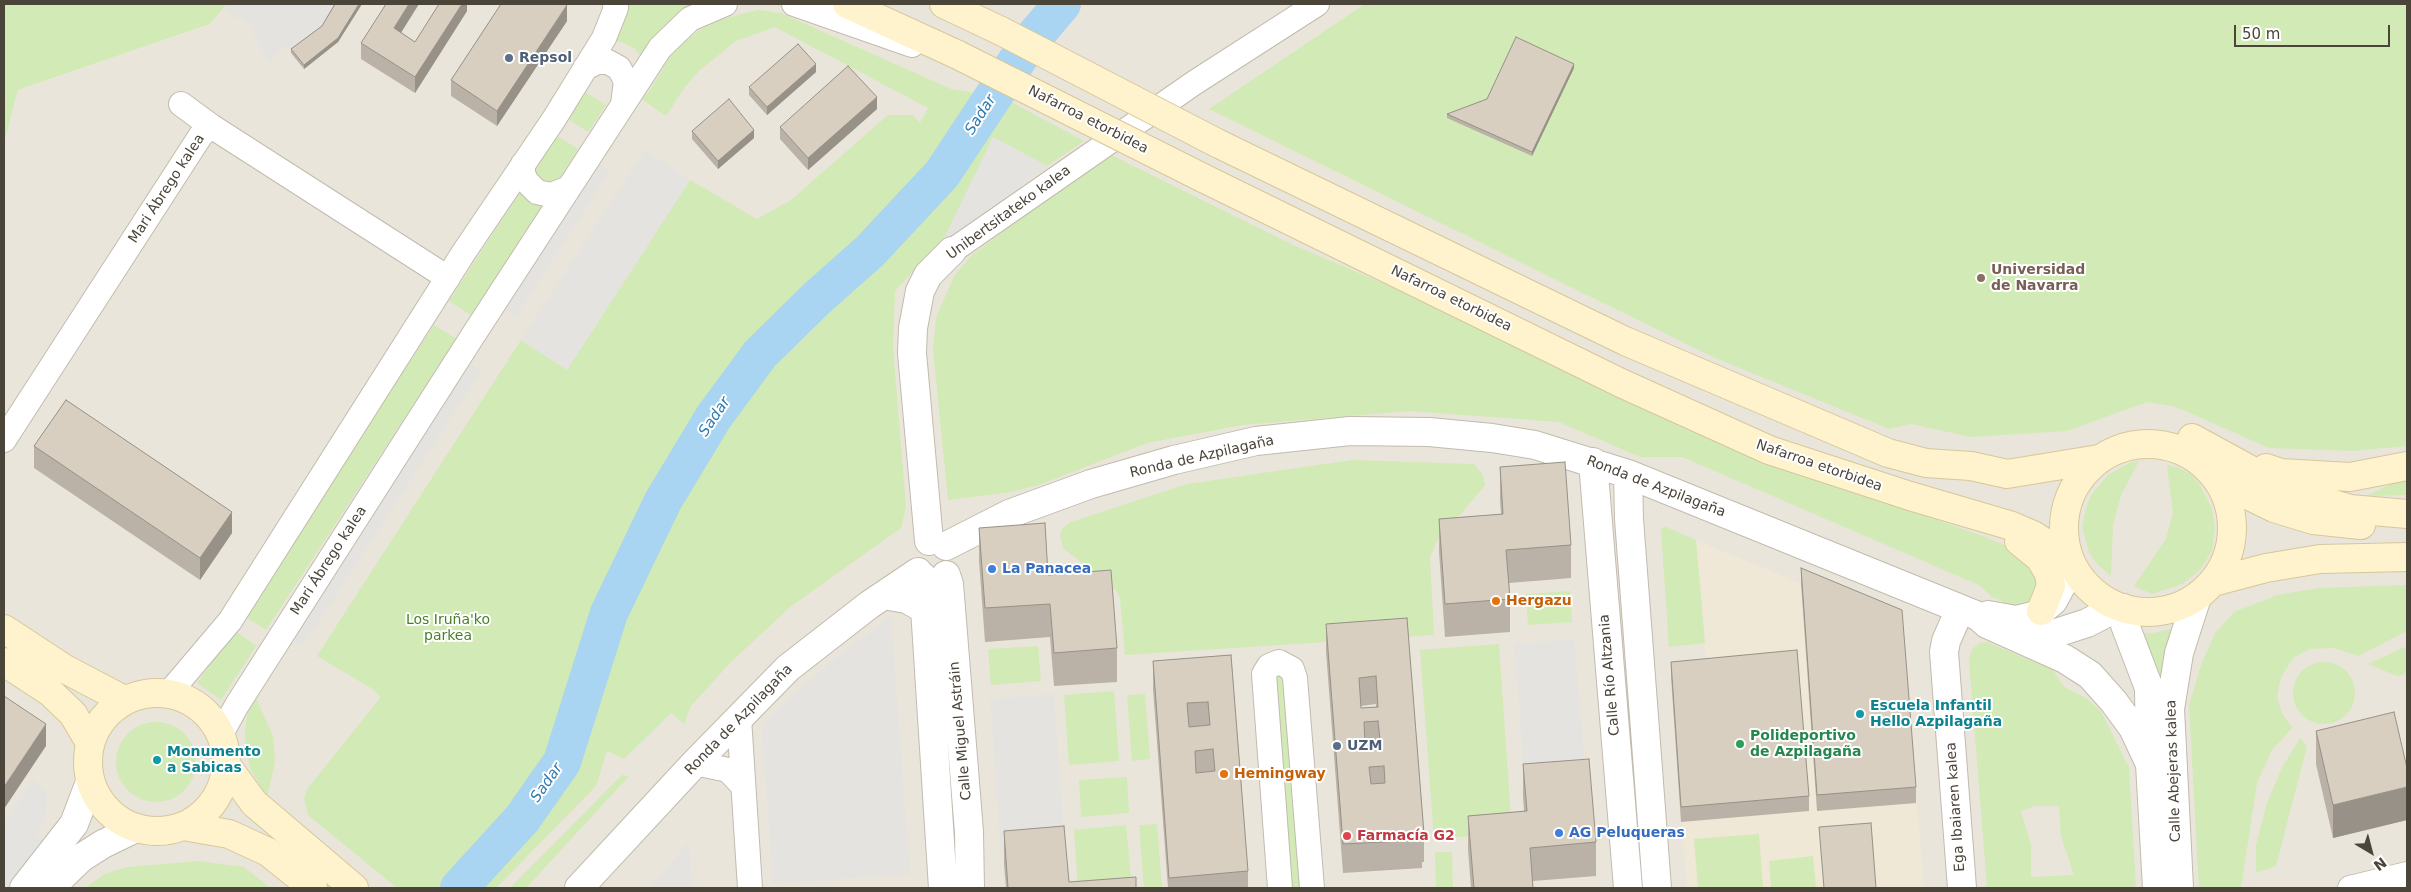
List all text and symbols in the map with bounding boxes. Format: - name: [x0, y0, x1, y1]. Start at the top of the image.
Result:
- scale bar: [2236, 15, 2392, 47]
- text: 50 m: [2242, 25, 2280, 43]
- place label: Repsol: [519, 50, 572, 66]
- marker: Repsol: [503, 52, 515, 64]
- street label: Nafarroa etorbidea: [1025, 82, 1151, 158]
- water label: Sadar: [962, 92, 1000, 138]
- street label: Mari Ábrego kalea: [125, 131, 209, 247]
- street label: Unibertsitateko kalea: [944, 162, 1074, 264]
- street label: Nafarroa etorbidea: [1388, 262, 1514, 336]
- place label: Universidad de Navarra: [1991, 262, 2085, 294]
- marker: Universidad de Navarra: [1975, 272, 1987, 284]
- water label: Sadar: [695, 394, 735, 440]
- street label: Ronda de Azpilagaña: [1128, 432, 1276, 482]
- street label: Nafarroa etorbidea: [1754, 437, 1884, 495]
- street label: Ronda de Azpilagaña: [1584, 453, 1728, 521]
- street label: Mari Ábrego kalea: [287, 503, 371, 619]
- place label: La Panacea: [1002, 561, 1091, 577]
- marker: La Panacea: [986, 563, 998, 575]
- place label: Hergazu: [1506, 593, 1572, 609]
- marker: Hergazu: [1490, 595, 1502, 607]
- park label: Los Iruña'ko parkea: [406, 612, 490, 644]
- street label: Calle Río Altzania: [1596, 613, 1624, 737]
- street label: Ronda de Azpilagaña: [682, 661, 796, 779]
- street label: Calle Miguel Astráin: [947, 661, 975, 801]
- place label: Escuela Infantil Hello Azpilagaña: [1870, 698, 2002, 730]
- street label: Calle Abejeras kalea: [2163, 700, 2185, 842]
- marker: Escuela Infantil Hello Azpilagaña: [1854, 708, 1866, 720]
- place label: Polideportivo de Azpilagaña: [1750, 728, 1861, 760]
- place label: UZM: [1347, 738, 1382, 754]
- marker: Polideportivo de Azpilagaña: [1734, 738, 1746, 750]
- marker: UZM: [1331, 740, 1343, 752]
- street label: Ega Ibaiaren kalea: [1943, 742, 1969, 872]
- place label: Monumento a Sabicas: [167, 744, 261, 776]
- marker: Monumento a Sabicas: [151, 754, 163, 766]
- water label: Sadar: [527, 760, 567, 806]
- place label: Hemingway: [1234, 766, 1326, 782]
- marker: Hemingway: [1218, 768, 1230, 780]
- place label: AG Peluqueras: [1569, 825, 1685, 841]
- marker: AG Peluqueras: [1553, 827, 1565, 839]
- north arrow: [2346, 827, 2396, 877]
- place label: Farmacía G2: [1357, 828, 1455, 844]
- marker: Farmacía G2: [1341, 830, 1353, 842]
- text: N: [2371, 854, 2390, 874]

